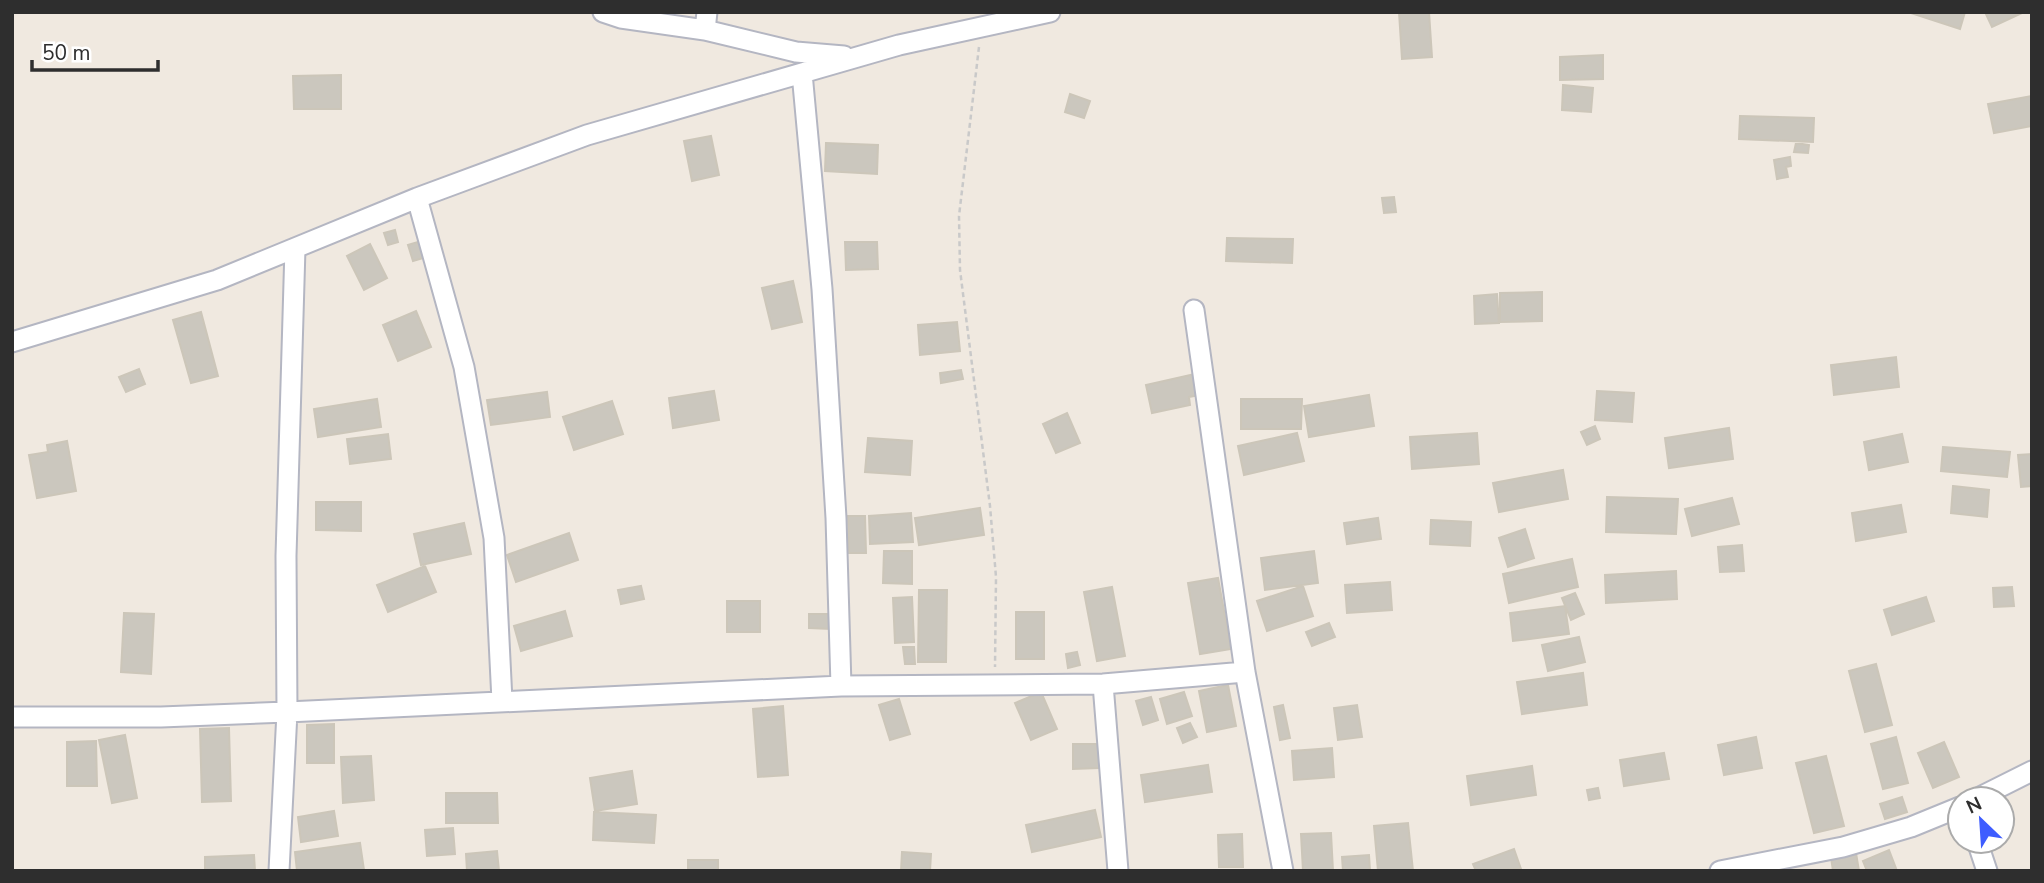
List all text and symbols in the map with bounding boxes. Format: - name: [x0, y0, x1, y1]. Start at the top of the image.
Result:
- scale bar: [32, 28, 158, 72]
- text: 50 m: [42, 39, 91, 67]
- north arrow: [1946, 785, 2016, 855]
- text: N: [1962, 791, 1986, 820]

